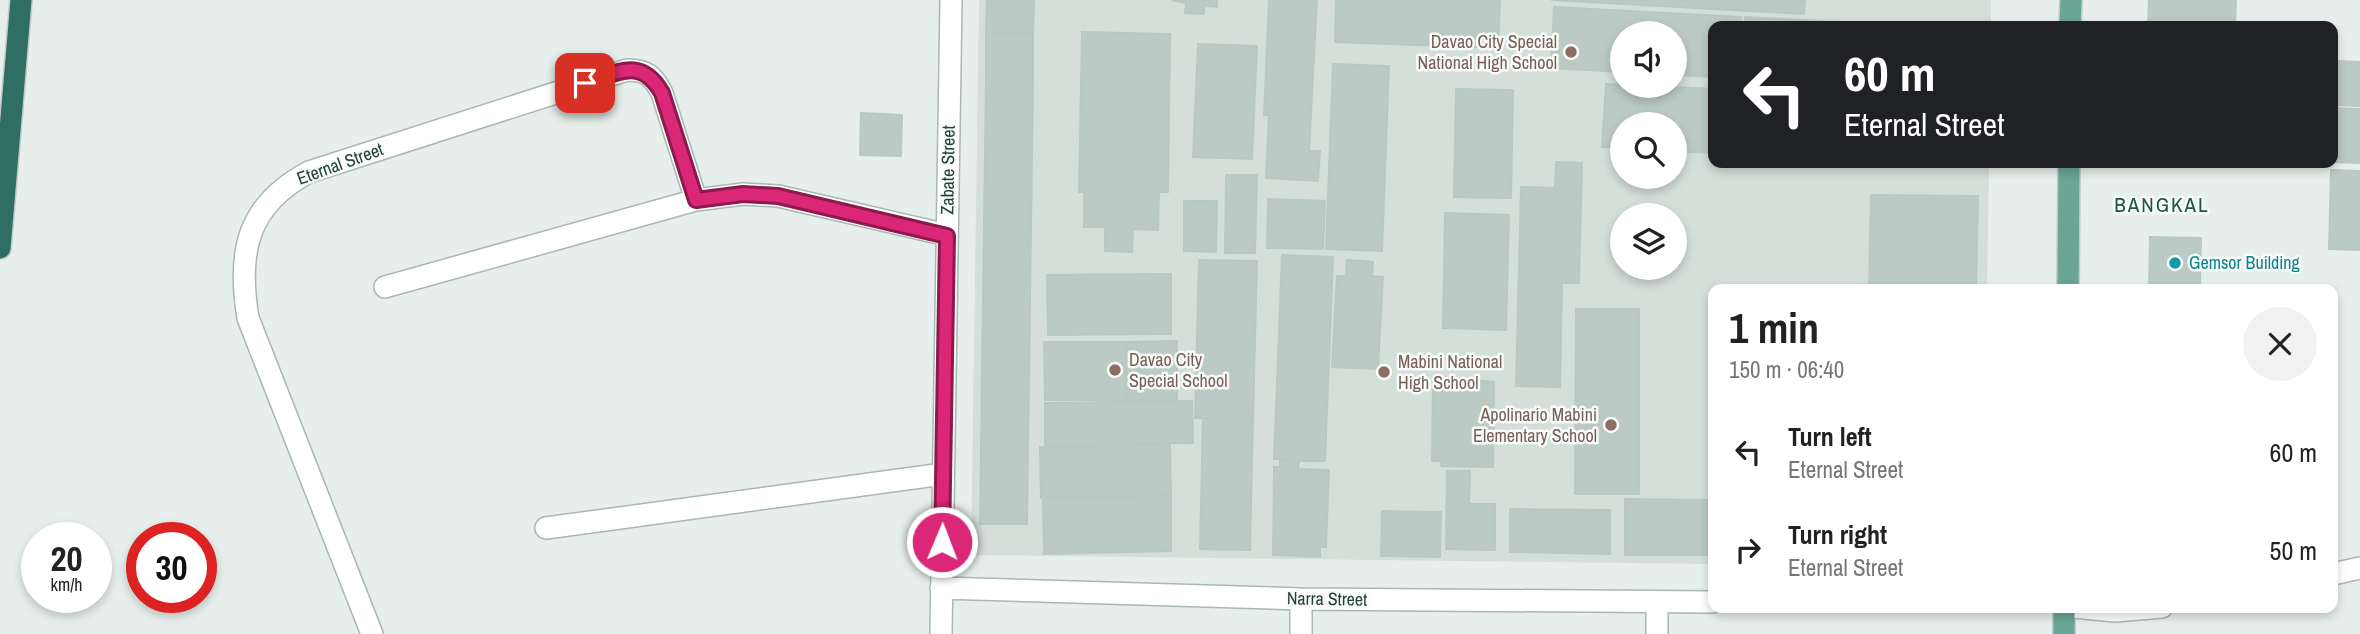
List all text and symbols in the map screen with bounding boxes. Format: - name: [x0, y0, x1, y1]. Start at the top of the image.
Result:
- map controls: [1610, 21, 1687, 280]
- button: sound: [1610, 21, 1687, 98]
- place label: Davao City Special National High School: [1418, 29, 1557, 75]
- text: 60 m: [1844, 40, 1936, 106]
- marker: Davao City Special National High School: [1563, 44, 1579, 60]
- icon: left: [1729, 49, 1820, 140]
- pin: [555, 53, 615, 113]
- icon: arrive: [566, 64, 604, 102]
- text: Eternal Street: [1844, 103, 2004, 146]
- button: search: [1610, 112, 1687, 189]
- street label: Zabate Street: [934, 125, 961, 215]
- street label: Eternal Street: [293, 136, 387, 191]
- district label: BANGKAL: [2114, 190, 2210, 219]
- button: layers: [1610, 203, 1687, 280]
- place label: Gemsor Building: [2189, 250, 2301, 275]
- marker: Gemsor Building: [2167, 255, 2183, 271]
- text: 1 min: [1729, 300, 1819, 356]
- button: close: [2243, 307, 2317, 381]
- place label: Davao City Special School: [1129, 347, 1227, 393]
- place label: Mabini National High School: [1398, 349, 1502, 395]
- text: 150 m · 06:40: [1729, 354, 1844, 385]
- marker: Davao City Special School: [1107, 362, 1123, 378]
- marker: Mabini National High School: [1376, 364, 1392, 380]
- place label: Apolinario Mabini Elementary School: [1473, 402, 1597, 448]
- marker: Apolinario Mabini Elementary School: [1603, 417, 1619, 433]
- text: Turn left: [1788, 419, 1872, 454]
- icon: left: [1729, 433, 1767, 471]
- text: 60 m: [2270, 435, 2317, 470]
- text: Eternal Street: [1788, 454, 1903, 485]
- position arrow: [905, 505, 979, 579]
- text: Turn right: [1788, 517, 1887, 552]
- speed limit sign: 30: [126, 522, 217, 613]
- icon: right: [1729, 531, 1767, 569]
- text: 50 m: [2270, 533, 2317, 568]
- text: 20: [51, 535, 82, 582]
- text: Eternal Street: [1788, 552, 1903, 583]
- text: km/h: [51, 572, 83, 597]
- street label: Narra Street: [1287, 585, 1367, 612]

